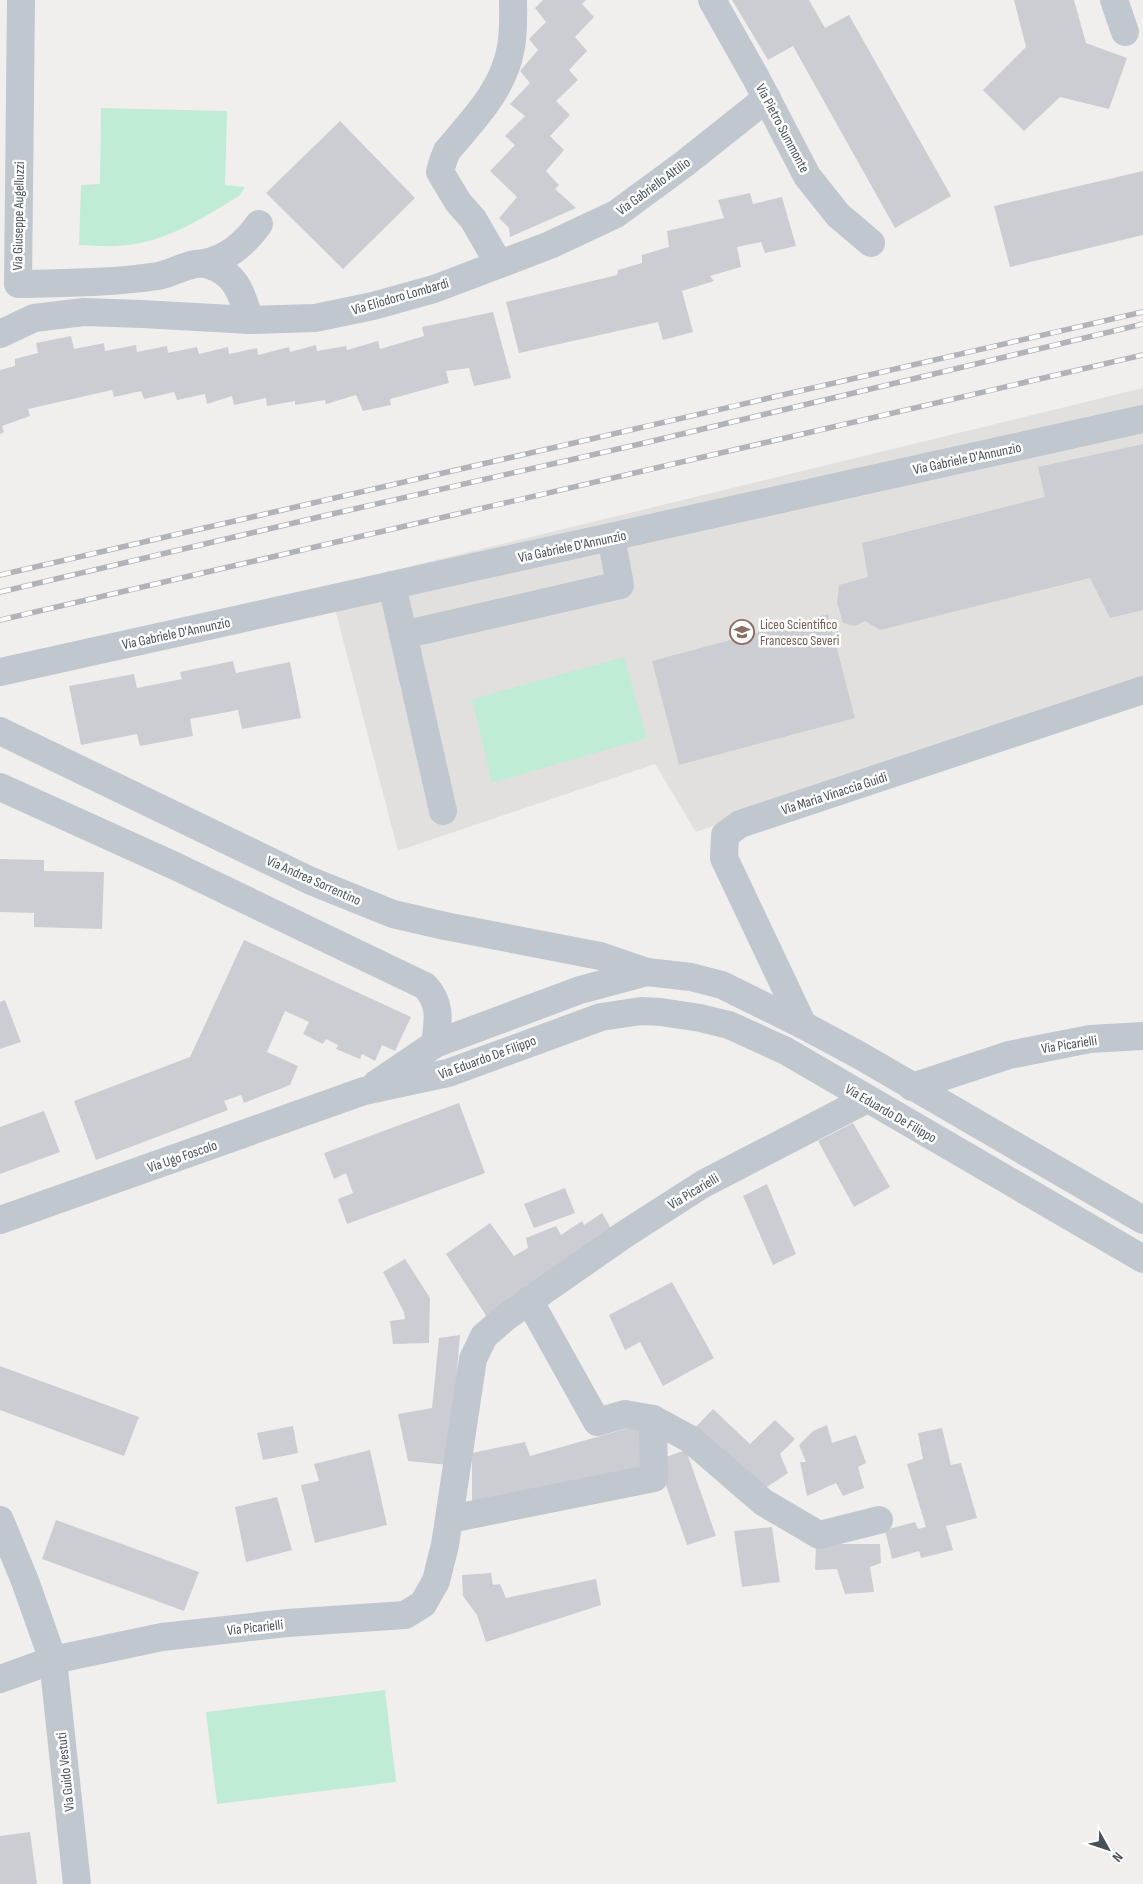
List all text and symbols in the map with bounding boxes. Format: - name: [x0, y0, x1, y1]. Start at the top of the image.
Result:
- street label: Via Pietro Summonte: [752, 81, 813, 176]
- street label: Via Gabriello Altilio: [613, 154, 694, 219]
- street label: Via Giuseppe Augelluzzi: [9, 161, 28, 271]
- street label: Via Eliodoro Lombardi: [350, 274, 451, 318]
- street label: Via Gabriele D'Annunzio: [912, 439, 1023, 478]
- street label: Via Gabriele D'Annunzio: [517, 527, 628, 566]
- street label: Via Gabriele D'Annunzio: [121, 614, 232, 653]
- place label: Liceo Scientifico Francesco Severi: [760, 616, 839, 649]
- school or university icon: Liceo Scientifico Francesco Severi: [729, 619, 755, 645]
- street label: Via Maria Vinaccia Guidi: [779, 768, 889, 819]
- street label: Via Andrea Sorrentino: [264, 852, 364, 909]
- street label: Via Eduardo De Filippo: [436, 1032, 539, 1083]
- street label: Via Picarielli: [1040, 1032, 1098, 1057]
- street label: Via Eduardo De Filippo: [842, 1080, 940, 1147]
- street label: Via Ugo Foscolo: [145, 1137, 219, 1176]
- street label: Via Picarielli: [665, 1170, 722, 1213]
- street label: Via Picarielli: [226, 1616, 284, 1639]
- street label: Via Guido Vestuti: [53, 1732, 78, 1812]
- north arrow: [1083, 1824, 1133, 1874]
- text: N: [1109, 1849, 1126, 1865]

